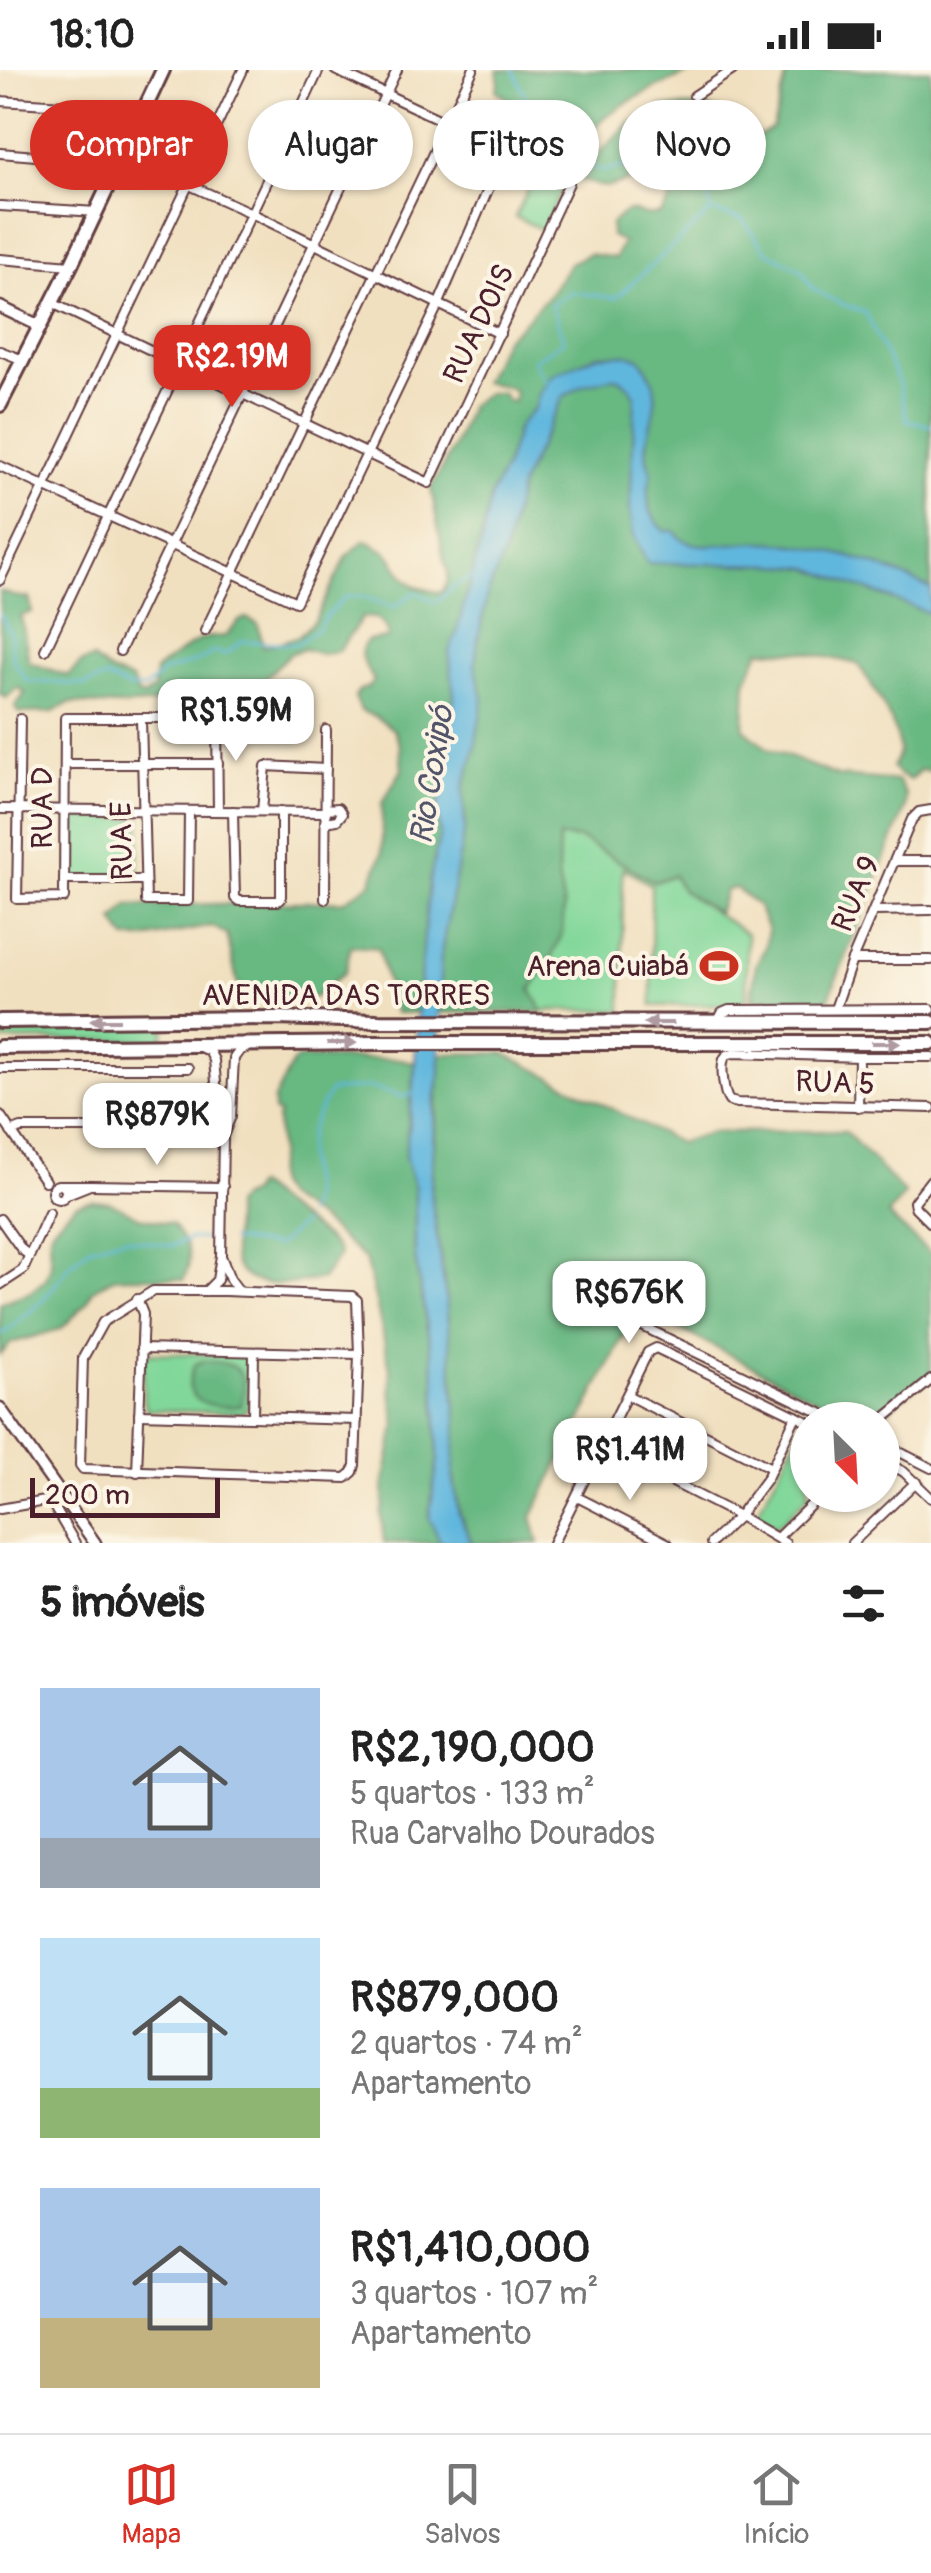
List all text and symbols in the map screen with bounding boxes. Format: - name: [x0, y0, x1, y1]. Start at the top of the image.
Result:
- text: 18:10: [50, 11, 135, 59]
- chip: Comprar: [30, 100, 228, 190]
- chip: Alugar: [248, 100, 413, 190]
- chip: Filtros: [433, 100, 599, 190]
- chip: Novo: [619, 100, 766, 190]
- street label: RUA DOIS: [435, 259, 523, 389]
- pin: R$2.19M: [140, 325, 324, 410]
- text: R$2.19M: [176, 337, 288, 377]
- pin: R$1.59M: [144, 679, 328, 764]
- text: R$1.59M: [180, 691, 292, 731]
- water label: Rio Coxipó: [401, 701, 463, 847]
- street label: RUA D: [24, 767, 61, 849]
- street label: RUA E: [103, 801, 141, 881]
- street label: RUA 9: [824, 851, 888, 937]
- sports icon: Arena Cuiabá: [698, 945, 740, 987]
- place label: Arena Cuiabá: [526, 948, 689, 985]
- street label: AVENIDA DAS TORRES: [201, 977, 491, 1014]
- one-way arrow: [88, 1012, 120, 1028]
- one-way arrow: [642, 1014, 674, 1030]
- one-way arrow: [327, 1035, 359, 1051]
- one-way arrow: [870, 1035, 902, 1051]
- street label: RUA 5: [795, 1063, 875, 1103]
- pin: R$879K: [76, 1083, 238, 1168]
- text: R$879K: [105, 1095, 209, 1135]
- pin: R$676K: [548, 1261, 710, 1346]
- text: R$676K: [574, 1273, 684, 1313]
- north arrow: [790, 1402, 900, 1512]
- map controls: [790, 1402, 900, 1512]
- pin: R$1.41M: [538, 1418, 722, 1503]
- text: R$1.41M: [575, 1430, 685, 1470]
- scale bar: [30, 1473, 220, 1518]
- text: 200 m: [45, 1478, 130, 1513]
- icon: filters: [836, 1576, 891, 1631]
- text: 5 imóveis: [40, 1577, 204, 1629]
- text: R$2,190,000: [350, 1722, 595, 1774]
- icon: home: [120, 1728, 240, 1848]
- text: 5 quartos · 133 m²: [350, 1774, 595, 1814]
- text: Rua Carvalho Dourados: [350, 1814, 655, 1854]
- text: R$879,000: [350, 1972, 559, 2024]
- icon: home: [120, 1978, 240, 2098]
- text: 2 quartos · 74 m²: [350, 2024, 583, 2064]
- text: Apartamento: [350, 2064, 531, 2104]
- text: R$1,410,000: [350, 2222, 590, 2274]
- icon: home: [120, 2228, 240, 2348]
- text: 3 quartos · 107 m²: [350, 2274, 598, 2314]
- text: Apartamento: [350, 2314, 531, 2354]
- tab: Mapa: [122, 2457, 181, 2552]
- tab: Salvos: [424, 2457, 500, 2552]
- tab: Início: [744, 2457, 809, 2552]

